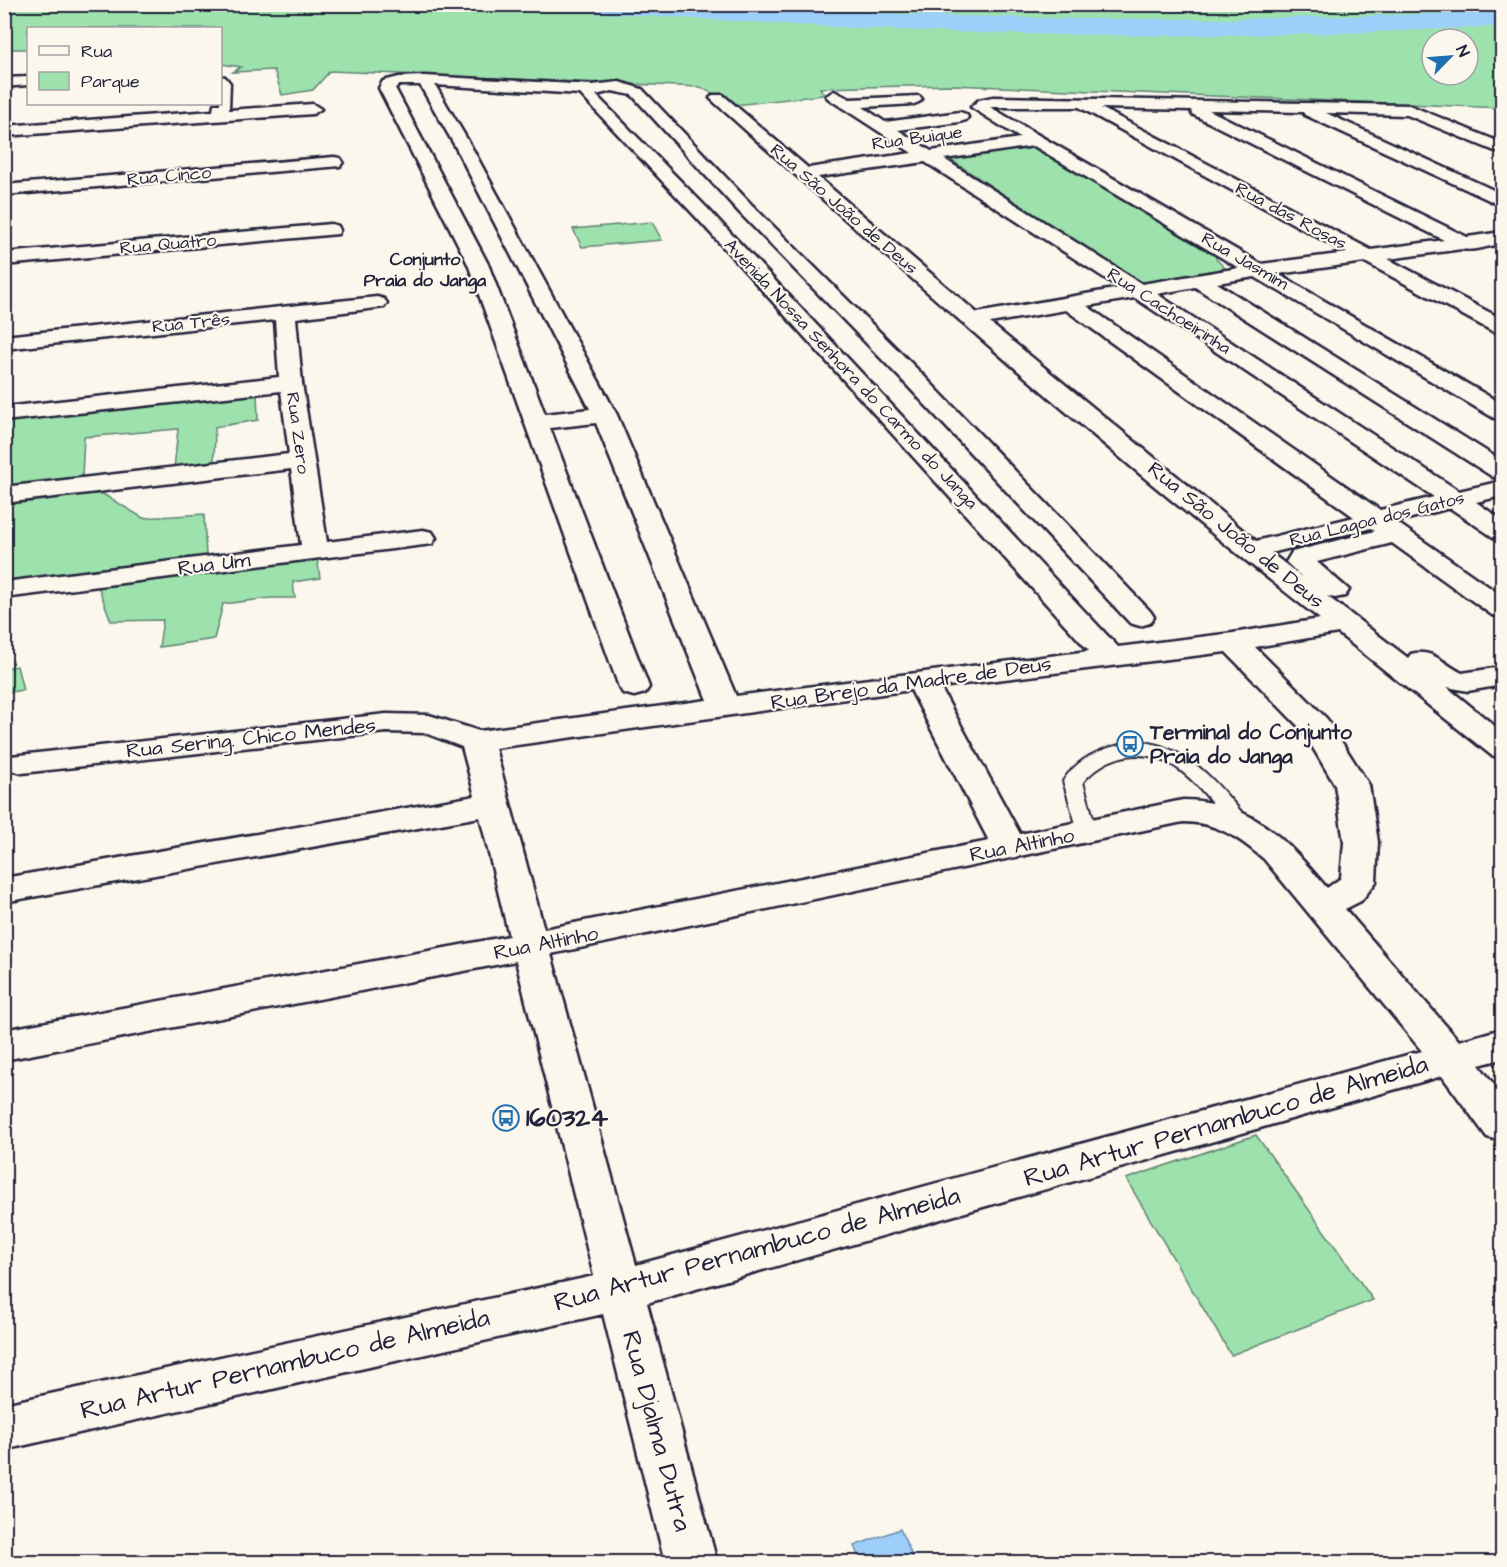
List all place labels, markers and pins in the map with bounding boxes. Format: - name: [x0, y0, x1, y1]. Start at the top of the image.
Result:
- place label: Terminal do Conjunto Praia do Janga: [1149, 718, 1352, 773]
- bus stop icon: Terminal do Conjunto Praia do Janga: [1115, 729, 1145, 759]
- place label: 160324: [526, 1100, 608, 1136]
- bus stop icon: 160324: [491, 1103, 521, 1133]

